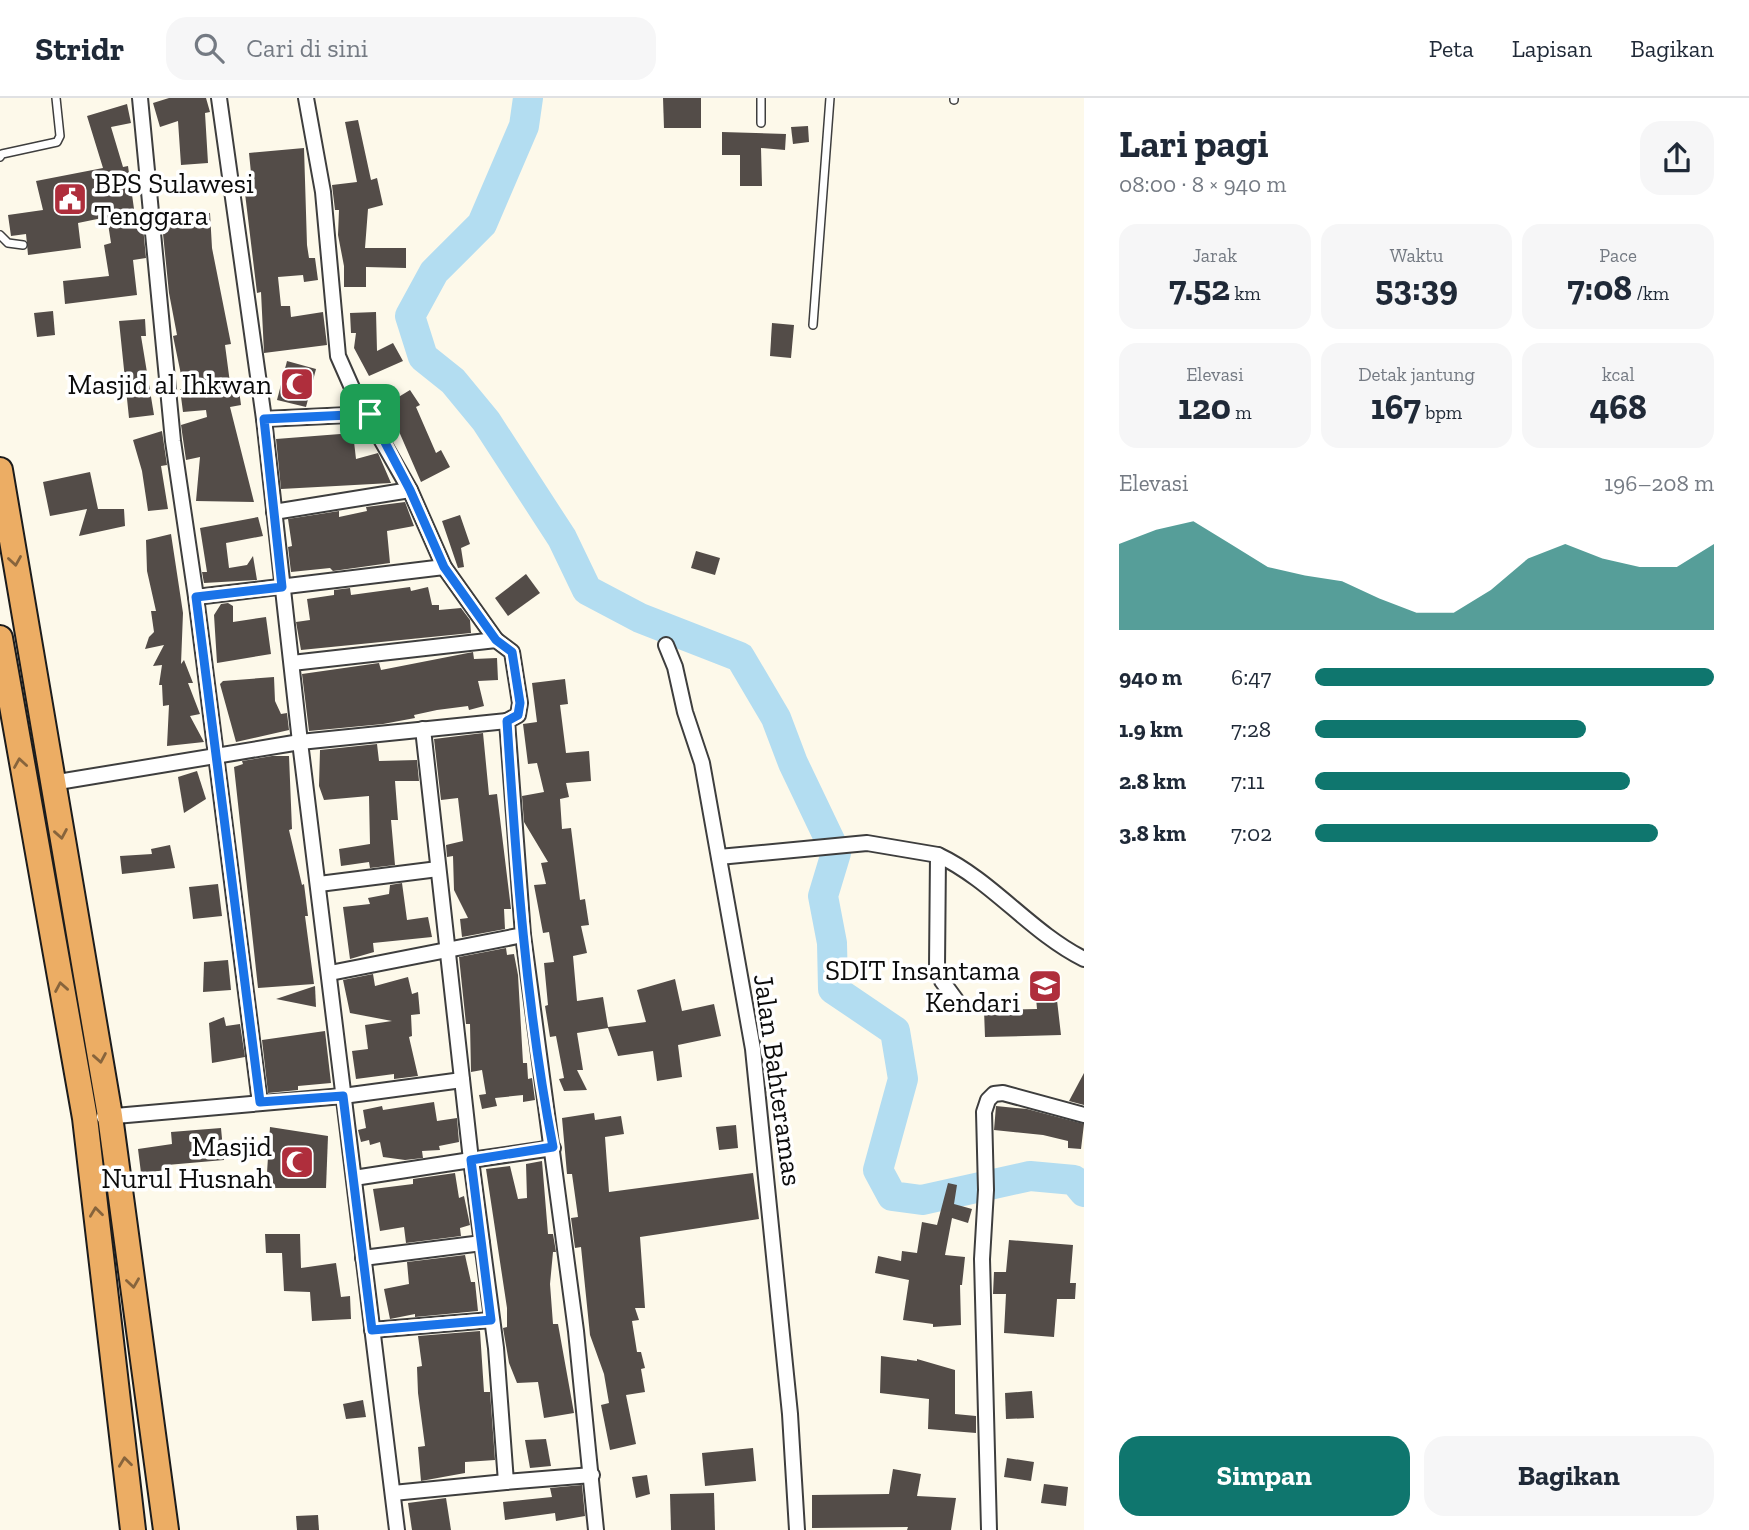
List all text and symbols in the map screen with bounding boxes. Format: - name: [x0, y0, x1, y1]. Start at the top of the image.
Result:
- search box: [166, 17, 656, 80]
- text: Stridr: [35, 29, 124, 68]
- icon: search: [190, 29, 228, 67]
- text: Cari di sini: [246, 32, 368, 64]
- text: Peta: [1429, 34, 1474, 63]
- text: Lapisan: [1512, 34, 1592, 63]
- text: Bagikan: [1630, 34, 1714, 63]
- text: Lari pagi: [1119, 121, 1269, 167]
- button: share: [1640, 121, 1714, 195]
- place label: BPS Sulawesi Tenggara: [94, 167, 254, 232]
- text: 08:00 · 8 × 940 m: [1119, 170, 1286, 198]
- public building icon: BPS Sulawesi Tenggara: [51, 180, 89, 218]
- text: Jarak: [1193, 244, 1237, 267]
- text: Waktu: [1390, 244, 1443, 267]
- text: Pace: [1599, 244, 1637, 267]
- text: 7.52: [1169, 267, 1230, 309]
- text: 53:39: [1375, 267, 1458, 309]
- text: 7:08: [1567, 267, 1632, 309]
- text: km: [1230, 282, 1261, 305]
- text: /km: [1632, 282, 1669, 305]
- text: Elevasi: [1186, 363, 1243, 386]
- text: Detak jantung: [1358, 363, 1475, 386]
- text: kcal: [1602, 363, 1634, 386]
- mosque icon: Masjid al Ihkwan: [278, 365, 316, 403]
- place label: Masjid al Ihkwan: [68, 368, 272, 401]
- pin: [340, 384, 400, 444]
- text: 120: [1178, 386, 1231, 428]
- text: 167: [1371, 386, 1421, 428]
- text: 468: [1589, 386, 1647, 428]
- icon: arrive: [351, 395, 389, 433]
- text: m: [1231, 401, 1252, 424]
- text: bpm: [1421, 401, 1462, 424]
- text: Elevasi: [1119, 469, 1188, 497]
- text: 196–208 m: [1604, 469, 1714, 497]
- one-way arrow: [7, 555, 22, 567]
- text: 940 m: [1119, 663, 1182, 691]
- text: 6:47: [1231, 663, 1271, 691]
- text: 1.9 km: [1119, 715, 1183, 743]
- text: 7:28: [1231, 715, 1271, 743]
- one-way arrow: [13, 758, 28, 769]
- text: 2.8 km: [1119, 767, 1186, 795]
- text: 7:11: [1231, 767, 1265, 795]
- text: 3.8 km: [1119, 819, 1186, 847]
- text: 7:02: [1231, 819, 1272, 847]
- one-way arrow: [53, 828, 68, 840]
- place label: SDIT Insantama Kendari: [825, 954, 1020, 1019]
- school or university icon: SDIT Insantama Kendari: [1026, 967, 1064, 1005]
- street label: Jalan Bahteramas: [747, 972, 809, 1188]
- one-way arrow: [54, 981, 69, 993]
- one-way arrow: [92, 1052, 107, 1064]
- place label: Masjid Nurul Husnah: [101, 1130, 272, 1195]
- mosque icon: Masjid Nurul Husnah: [278, 1143, 316, 1181]
- one-way arrow: [89, 1206, 104, 1217]
- one-way arrow: [126, 1277, 141, 1289]
- button: Simpan: [1119, 1436, 1410, 1516]
- button: Bagikan: [1424, 1436, 1714, 1516]
- one-way arrow: [118, 1456, 133, 1468]

